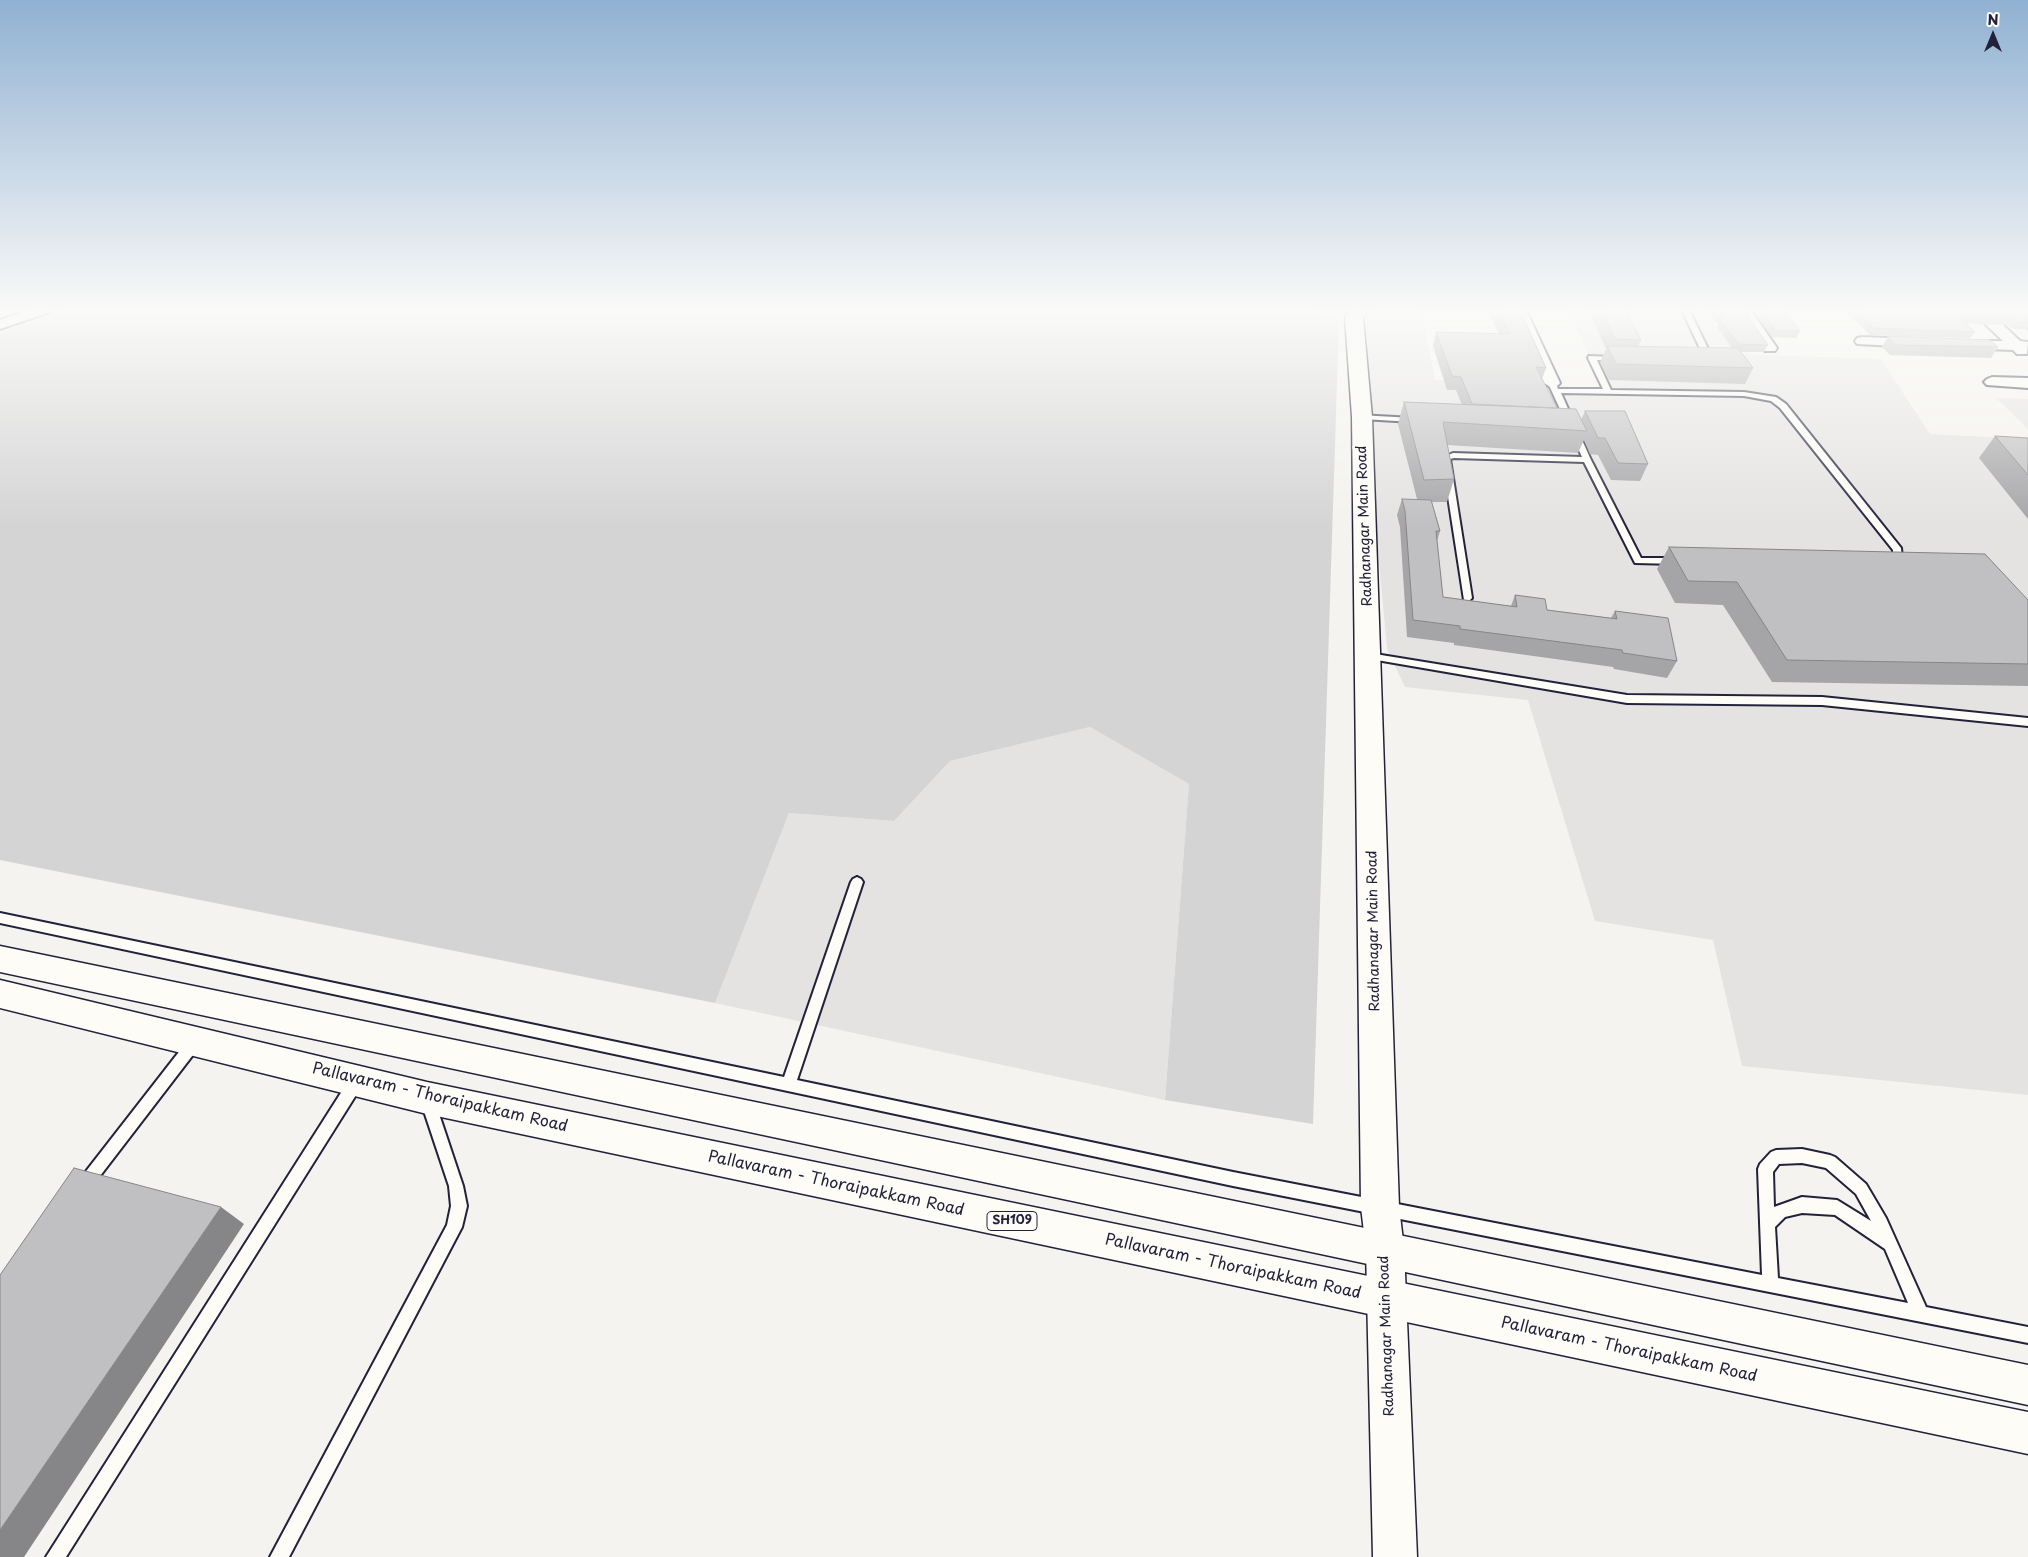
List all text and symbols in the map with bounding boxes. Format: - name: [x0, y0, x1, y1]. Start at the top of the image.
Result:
- text: N: [1987, 9, 1999, 30]
- north arrow: [1968, 10, 2018, 60]
- street label: Radhanagar Main Road: [1354, 445, 1376, 607]
- street label: Radhanagar Main Road: [1364, 850, 1384, 1012]
- street label: Pallavaram - Thoraipakkam Road: [310, 1059, 570, 1137]
- street label: Pallavaram - Thoraipakkam Road: [706, 1147, 966, 1221]
- road number: SH109: [987, 1212, 1037, 1230]
- street label: Pallavaram - Thoraipakkam Road: [1103, 1230, 1363, 1304]
- street label: Radhanagar Main Road: [1376, 1255, 1398, 1417]
- street label: Pallavaram - Thoraipakkam Road: [1499, 1313, 1759, 1387]

